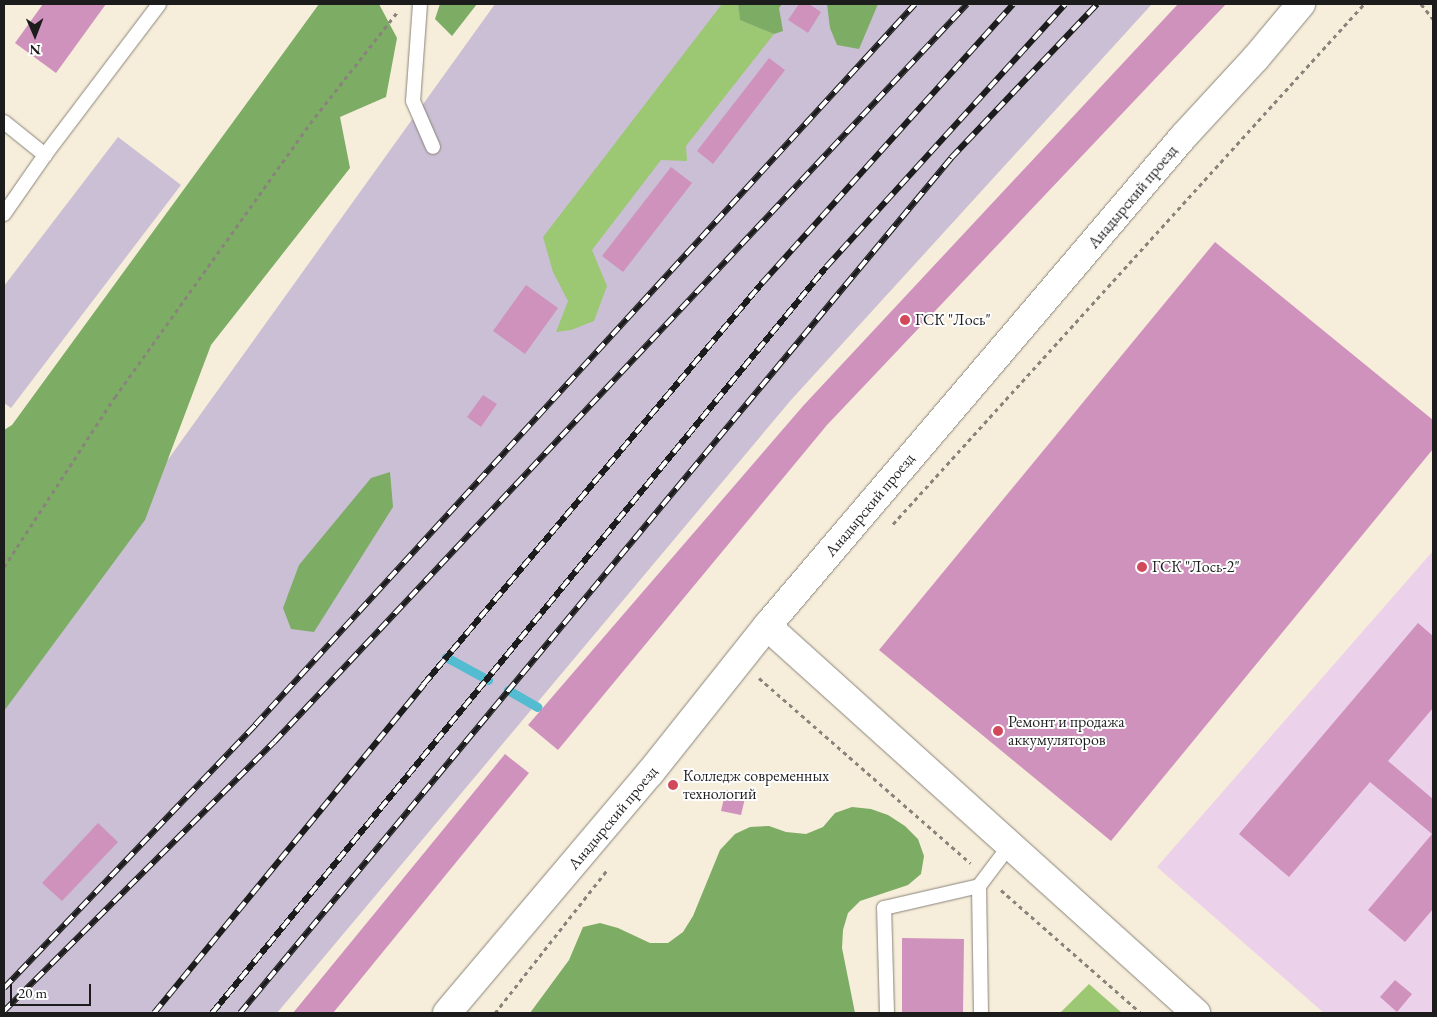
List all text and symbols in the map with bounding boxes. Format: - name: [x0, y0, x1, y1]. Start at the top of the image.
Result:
- north arrow: [10, 10, 60, 60]
- text: N: [29, 41, 41, 59]
- street label: Анадырский проезд: [1084, 141, 1182, 253]
- place label: ГСК "Лось": [915, 310, 991, 330]
- marker: ГСК "Лось": [899, 314, 911, 326]
- street label: Анадырский проезд: [821, 449, 919, 561]
- place label: ГСК "Лось-2": [1152, 557, 1240, 577]
- marker: ГСК "Лось-2": [1136, 561, 1148, 573]
- place label: Ремонт и продажа аккумуляторов: [1008, 712, 1125, 750]
- marker: Ремонт и продажа аккумуляторов: [992, 725, 1004, 737]
- street label: Анадырский проезд: [564, 762, 662, 874]
- place label: Колледж современных технологий: [683, 766, 829, 804]
- marker: Колледж современных технологий: [667, 779, 679, 791]
- scale bar: [12, 974, 94, 1006]
- text: 20 m: [18, 983, 47, 1002]

